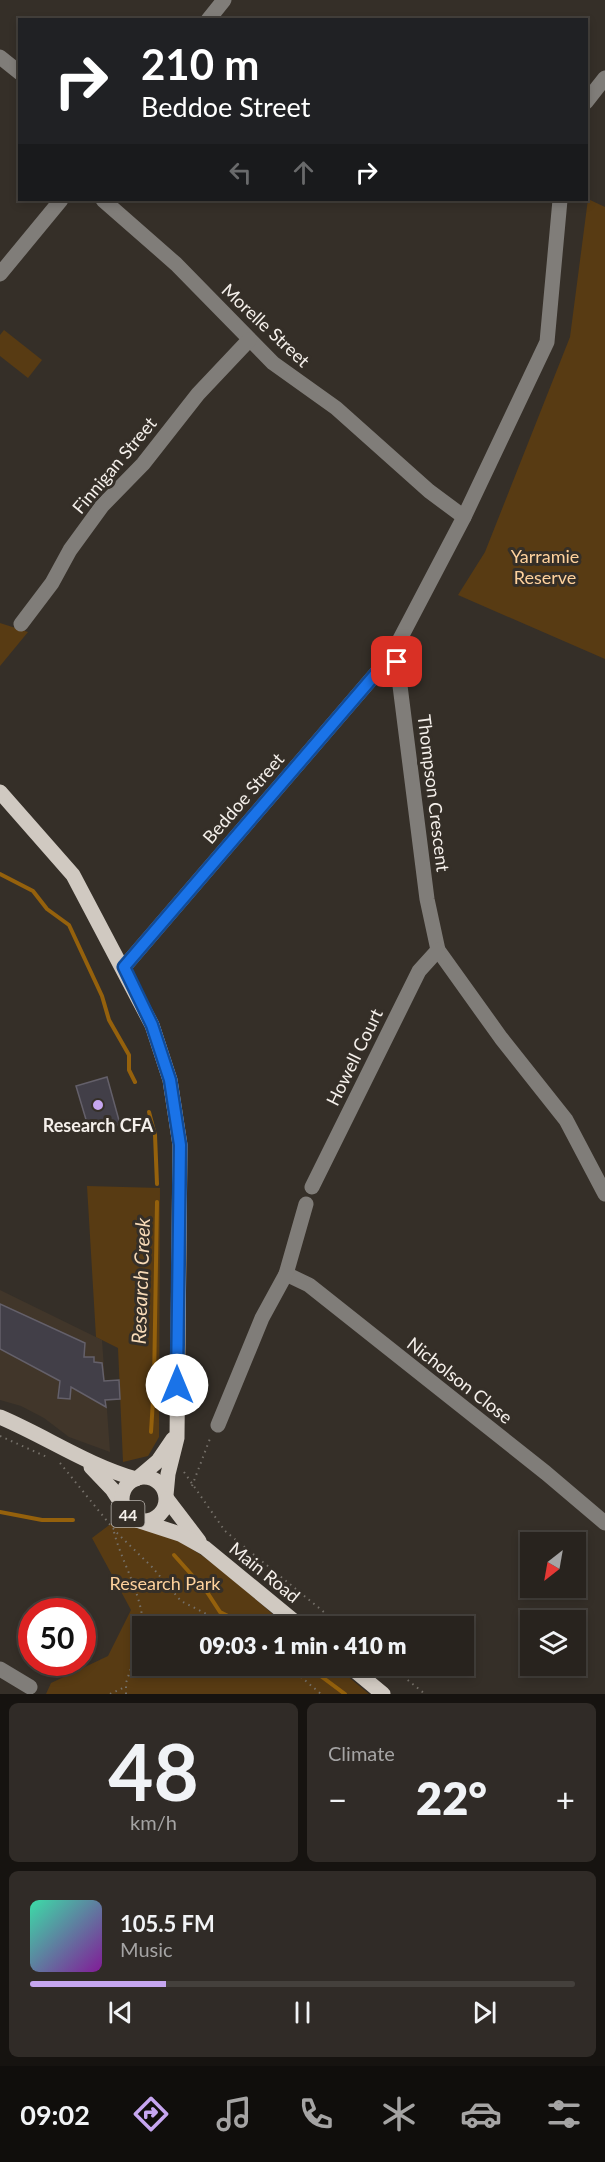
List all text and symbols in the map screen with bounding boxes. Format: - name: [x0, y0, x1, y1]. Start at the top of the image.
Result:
- text: 210 m: [141, 39, 259, 89]
- icon: right: [42, 42, 120, 120]
- text: Beddoe Street: [141, 90, 310, 123]
- icon: left: [224, 156, 257, 189]
- icon: ahead: [287, 156, 320, 189]
- icon: right: [350, 156, 383, 189]
- street label: Morelle Street: [217, 279, 315, 372]
- street label: Finnigan Street: [67, 412, 161, 518]
- park label: Yarramie Reserve: [511, 545, 579, 588]
- pin: [371, 636, 422, 687]
- icon: arrive: [380, 645, 413, 678]
- street label: Thompson Crescent: [413, 713, 455, 873]
- street label: Beddoe Street: [198, 748, 289, 848]
- street label: Howell Court: [321, 1004, 387, 1109]
- marker: Research CFA: [91, 1098, 105, 1112]
- place label: Research CFA: [43, 1114, 154, 1136]
- water label: Research Creek: [126, 1217, 154, 1345]
- street label: Nicholson Close: [403, 1332, 517, 1428]
- position arrow: [145, 1353, 209, 1417]
- road number: 44: [112, 1501, 144, 1527]
- north arrow: [520, 1532, 586, 1598]
- map controls: [520, 1532, 586, 1676]
- street label: Main Road: [225, 1537, 305, 1607]
- park label: Research Park: [109, 1572, 221, 1594]
- speed limit sign: 50: [18, 1598, 96, 1676]
- button: layers: [520, 1610, 586, 1676]
- text: 09:03 · 1 min · 410 m: [200, 1632, 406, 1659]
- text: 48: [108, 1724, 199, 1818]
- text: Climate: [328, 1741, 395, 1765]
- text: 22°: [416, 1771, 487, 1825]
- text: −: [328, 1779, 347, 1819]
- text: +: [556, 1779, 575, 1819]
- text: km/h: [130, 1810, 177, 1834]
- text: 105.5 FM: [120, 1910, 215, 1937]
- text: Music: [120, 1937, 173, 1961]
- icon: previous: [104, 1996, 137, 2029]
- icon: pause: [286, 1996, 319, 2029]
- icon: next: [468, 1996, 501, 2029]
- icon: directions: [130, 2093, 172, 2135]
- icon: music: [213, 2093, 255, 2135]
- icon: phone: [295, 2093, 337, 2135]
- icon: climate: [378, 2093, 420, 2135]
- icon: car: [460, 2093, 502, 2135]
- icon: filters: [543, 2093, 585, 2135]
- text: 09:02: [20, 2098, 90, 2131]

